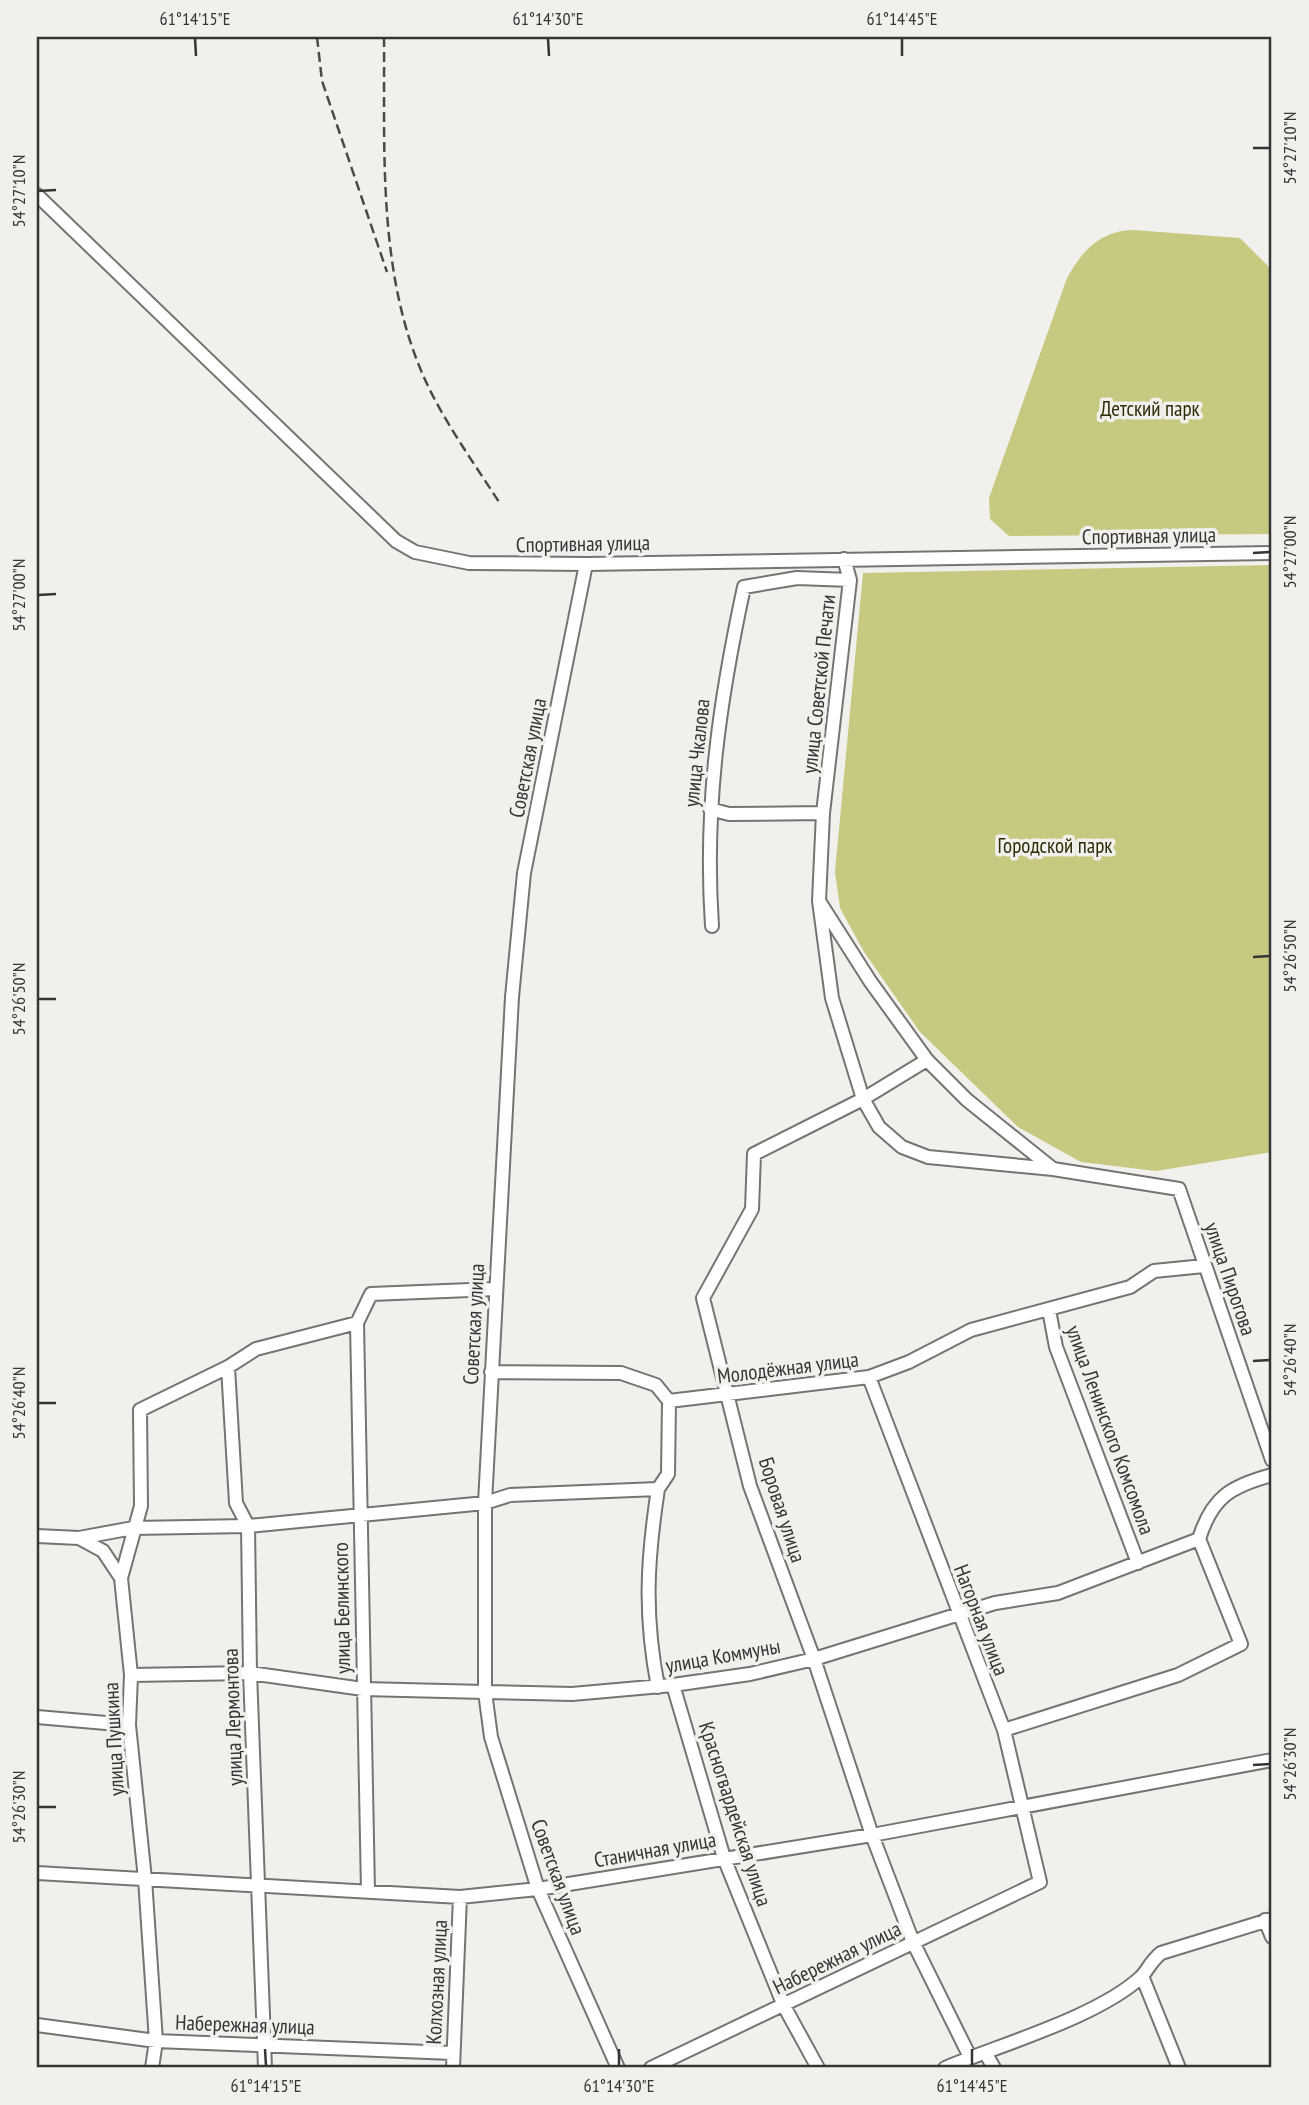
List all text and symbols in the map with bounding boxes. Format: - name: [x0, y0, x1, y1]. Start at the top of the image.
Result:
- text: 61°14'15"E: [160, 7, 230, 30]
- text: 61°14'30"E: [513, 7, 583, 30]
- text: 61°14'45"E: [867, 7, 937, 30]
- text: 54°27'10"N: [1278, 112, 1301, 184]
- text: 54°27'10"N: [7, 155, 30, 227]
- park label: Детский парк: [1100, 395, 1200, 422]
- text: 54°27'00"N: [1278, 516, 1301, 588]
- street label: Спортивная улица: [1082, 521, 1216, 550]
- street label: Спортивная улица: [516, 529, 650, 558]
- text: 54°27'00"N: [7, 559, 30, 631]
- street label: улица Советской Печати: [796, 593, 841, 775]
- street label: Советская улица: [503, 696, 552, 820]
- street label: улица Чкалова: [677, 697, 716, 808]
- park label: Городской парк: [998, 832, 1112, 859]
- text: 54°26'50"N: [1278, 920, 1301, 992]
- text: 54°26'50"N: [7, 963, 30, 1035]
- street label: улица Пирогова: [1199, 1219, 1262, 1339]
- street label: Советская улица: [457, 1263, 490, 1385]
- street label: улица Ленинского Комсомола: [1060, 1322, 1161, 1538]
- text: 54°26'40"N: [1278, 1324, 1301, 1396]
- street label: Молодёжная улица: [716, 1345, 860, 1390]
- text: 54°26'40"N: [7, 1367, 30, 1439]
- street label: Боровая улица: [753, 1454, 812, 1566]
- street label: улица Белинского: [327, 1542, 356, 1674]
- street label: Нагорная улица: [948, 1560, 1015, 1679]
- street label: улица Коммуны: [663, 1632, 782, 1679]
- street label: улица Лермонтова: [217, 1648, 248, 1786]
- street label: улица Пушкина: [97, 1681, 130, 1797]
- street label: Красногвардейская улица: [693, 1718, 778, 1910]
- text: 54°26'30"N: [1278, 1728, 1301, 1800]
- text: 54°26'30"N: [7, 1771, 30, 1843]
- street label: Советская улица: [525, 1815, 592, 1938]
- street label: Станичная улица: [592, 1826, 718, 1874]
- street label: Набережная улица: [768, 1915, 905, 2000]
- street label: Колхозная улица: [420, 1919, 453, 2045]
- street label: Набережная улица: [175, 2009, 315, 2040]
- text: 61°14'15"E: [231, 2074, 301, 2097]
- text: 61°14'30"E: [584, 2074, 654, 2097]
- text: 61°14'45"E: [937, 2074, 1007, 2097]

